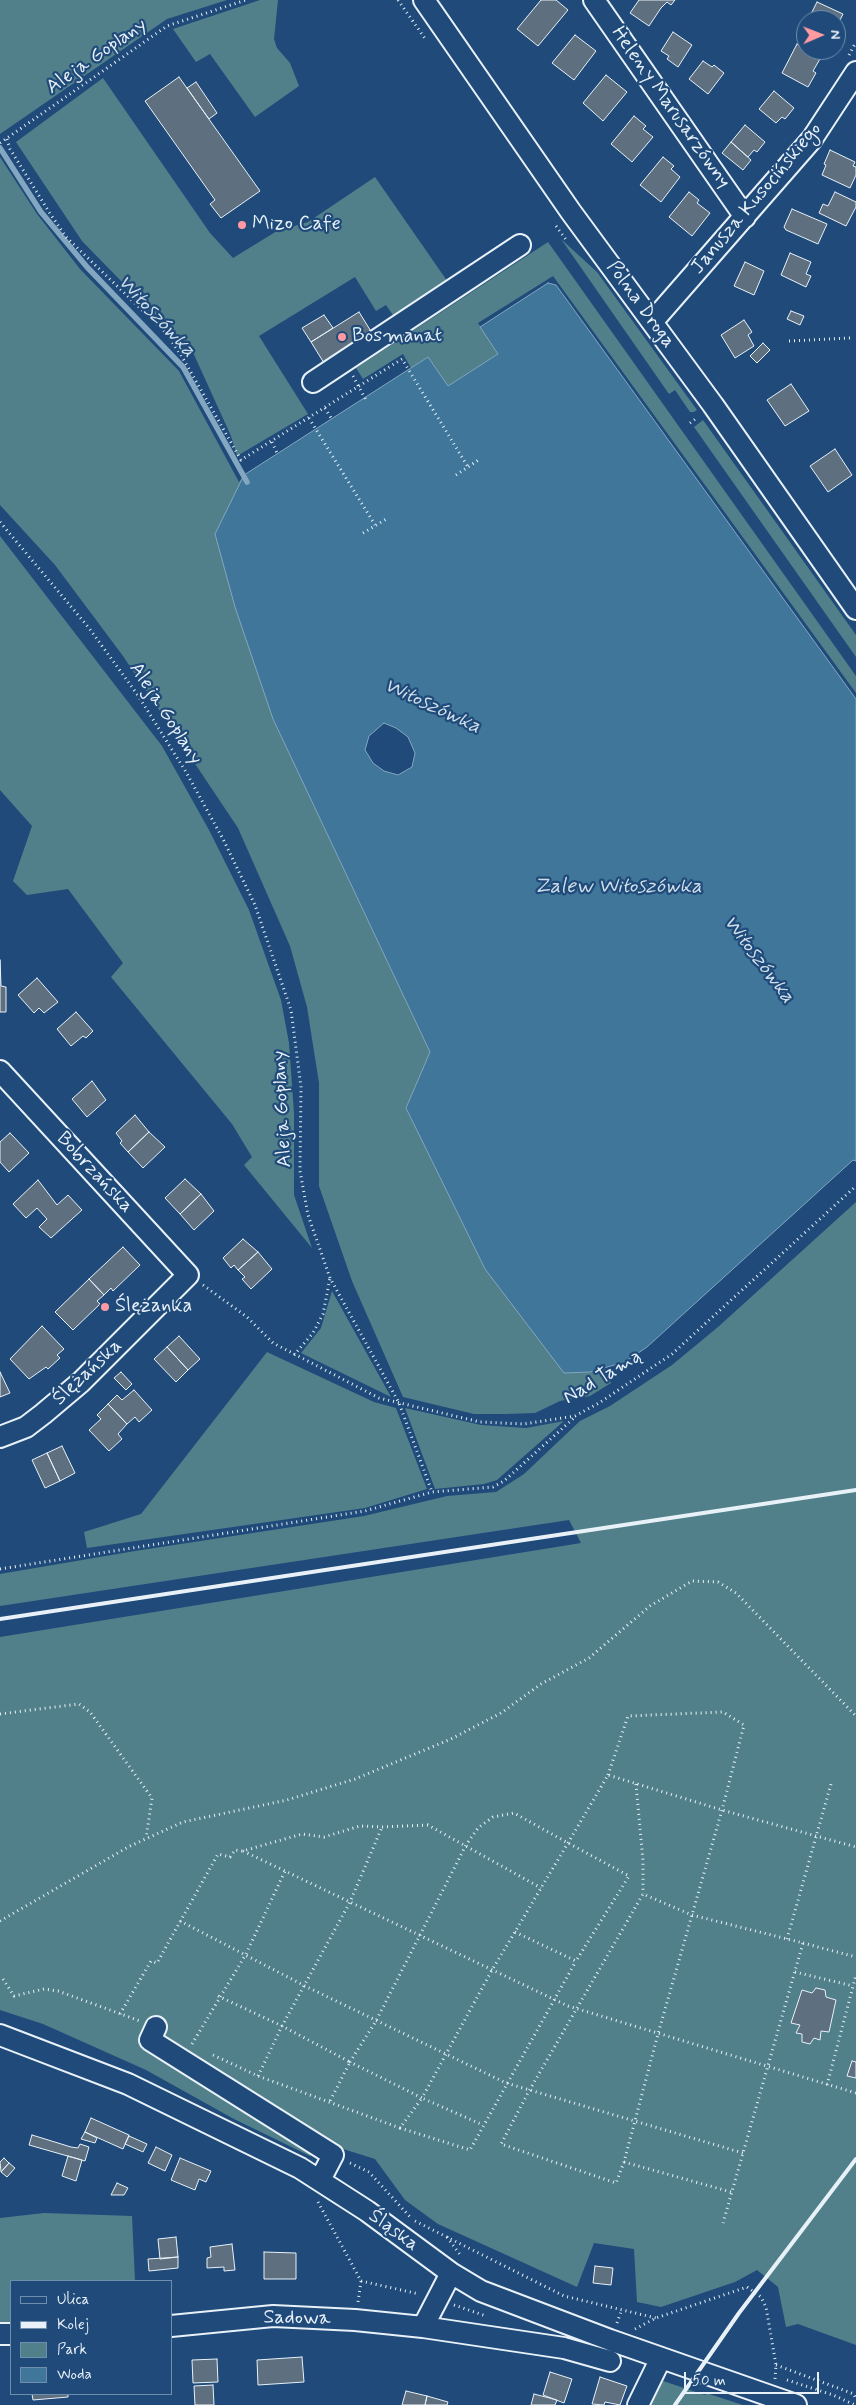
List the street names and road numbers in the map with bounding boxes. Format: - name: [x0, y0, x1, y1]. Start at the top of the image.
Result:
- street label: Aleja Goplany: [42, 14, 152, 100]
- street label: Heleny Marusarzówny: [605, 22, 735, 194]
- street label: Janusza Kusocińskiego: [687, 118, 827, 280]
- street label: Polna Droga: [600, 257, 680, 353]
- street label: Aleja Goplany: [123, 658, 207, 770]
- street label: Aleja Goplany: [268, 1050, 298, 1168]
- street label: Bobrzańska: [50, 1128, 138, 1218]
- street label: Ślężańska: [48, 1335, 128, 1411]
- street label: Nad Tamą: [560, 1345, 646, 1411]
- street label: Śląska: [363, 2205, 423, 2257]
- street label: Sadowa: [263, 2306, 331, 2332]

